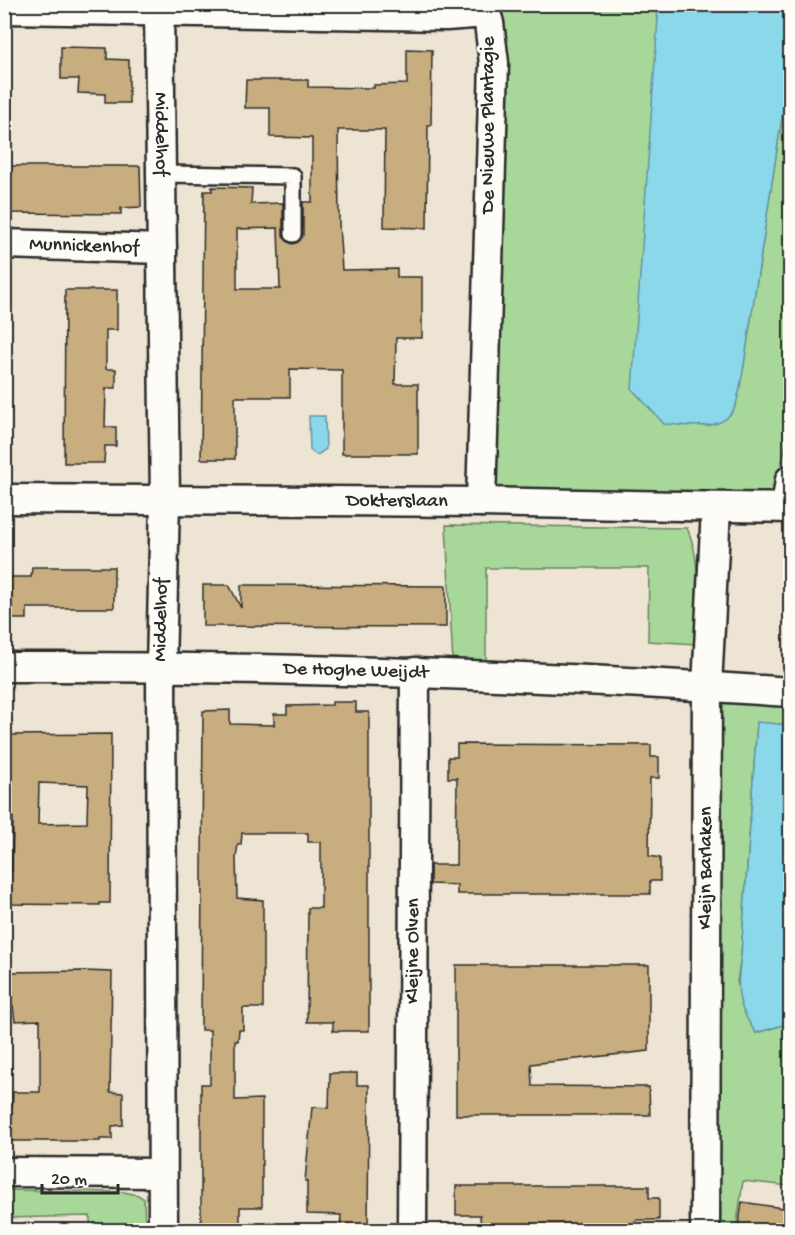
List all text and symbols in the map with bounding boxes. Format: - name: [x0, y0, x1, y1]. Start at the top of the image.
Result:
- street label: De Nieuwe Plantagie: [478, 36, 501, 216]
- street label: Middelhof: [149, 92, 173, 178]
- street label: Munnickenhof: [29, 233, 141, 260]
- street label: Dokterslaan: [344, 490, 448, 513]
- street label: Middelhof: [150, 576, 174, 662]
- street label: De Hoghe Weijdt: [281, 658, 430, 685]
- street label: Kleijn Barlaken: [695, 806, 718, 929]
- street label: Kleijne Olven: [402, 898, 425, 1004]
- scale bar: [42, 1157, 118, 1195]
- text: 20 m: [51, 1170, 87, 1191]

